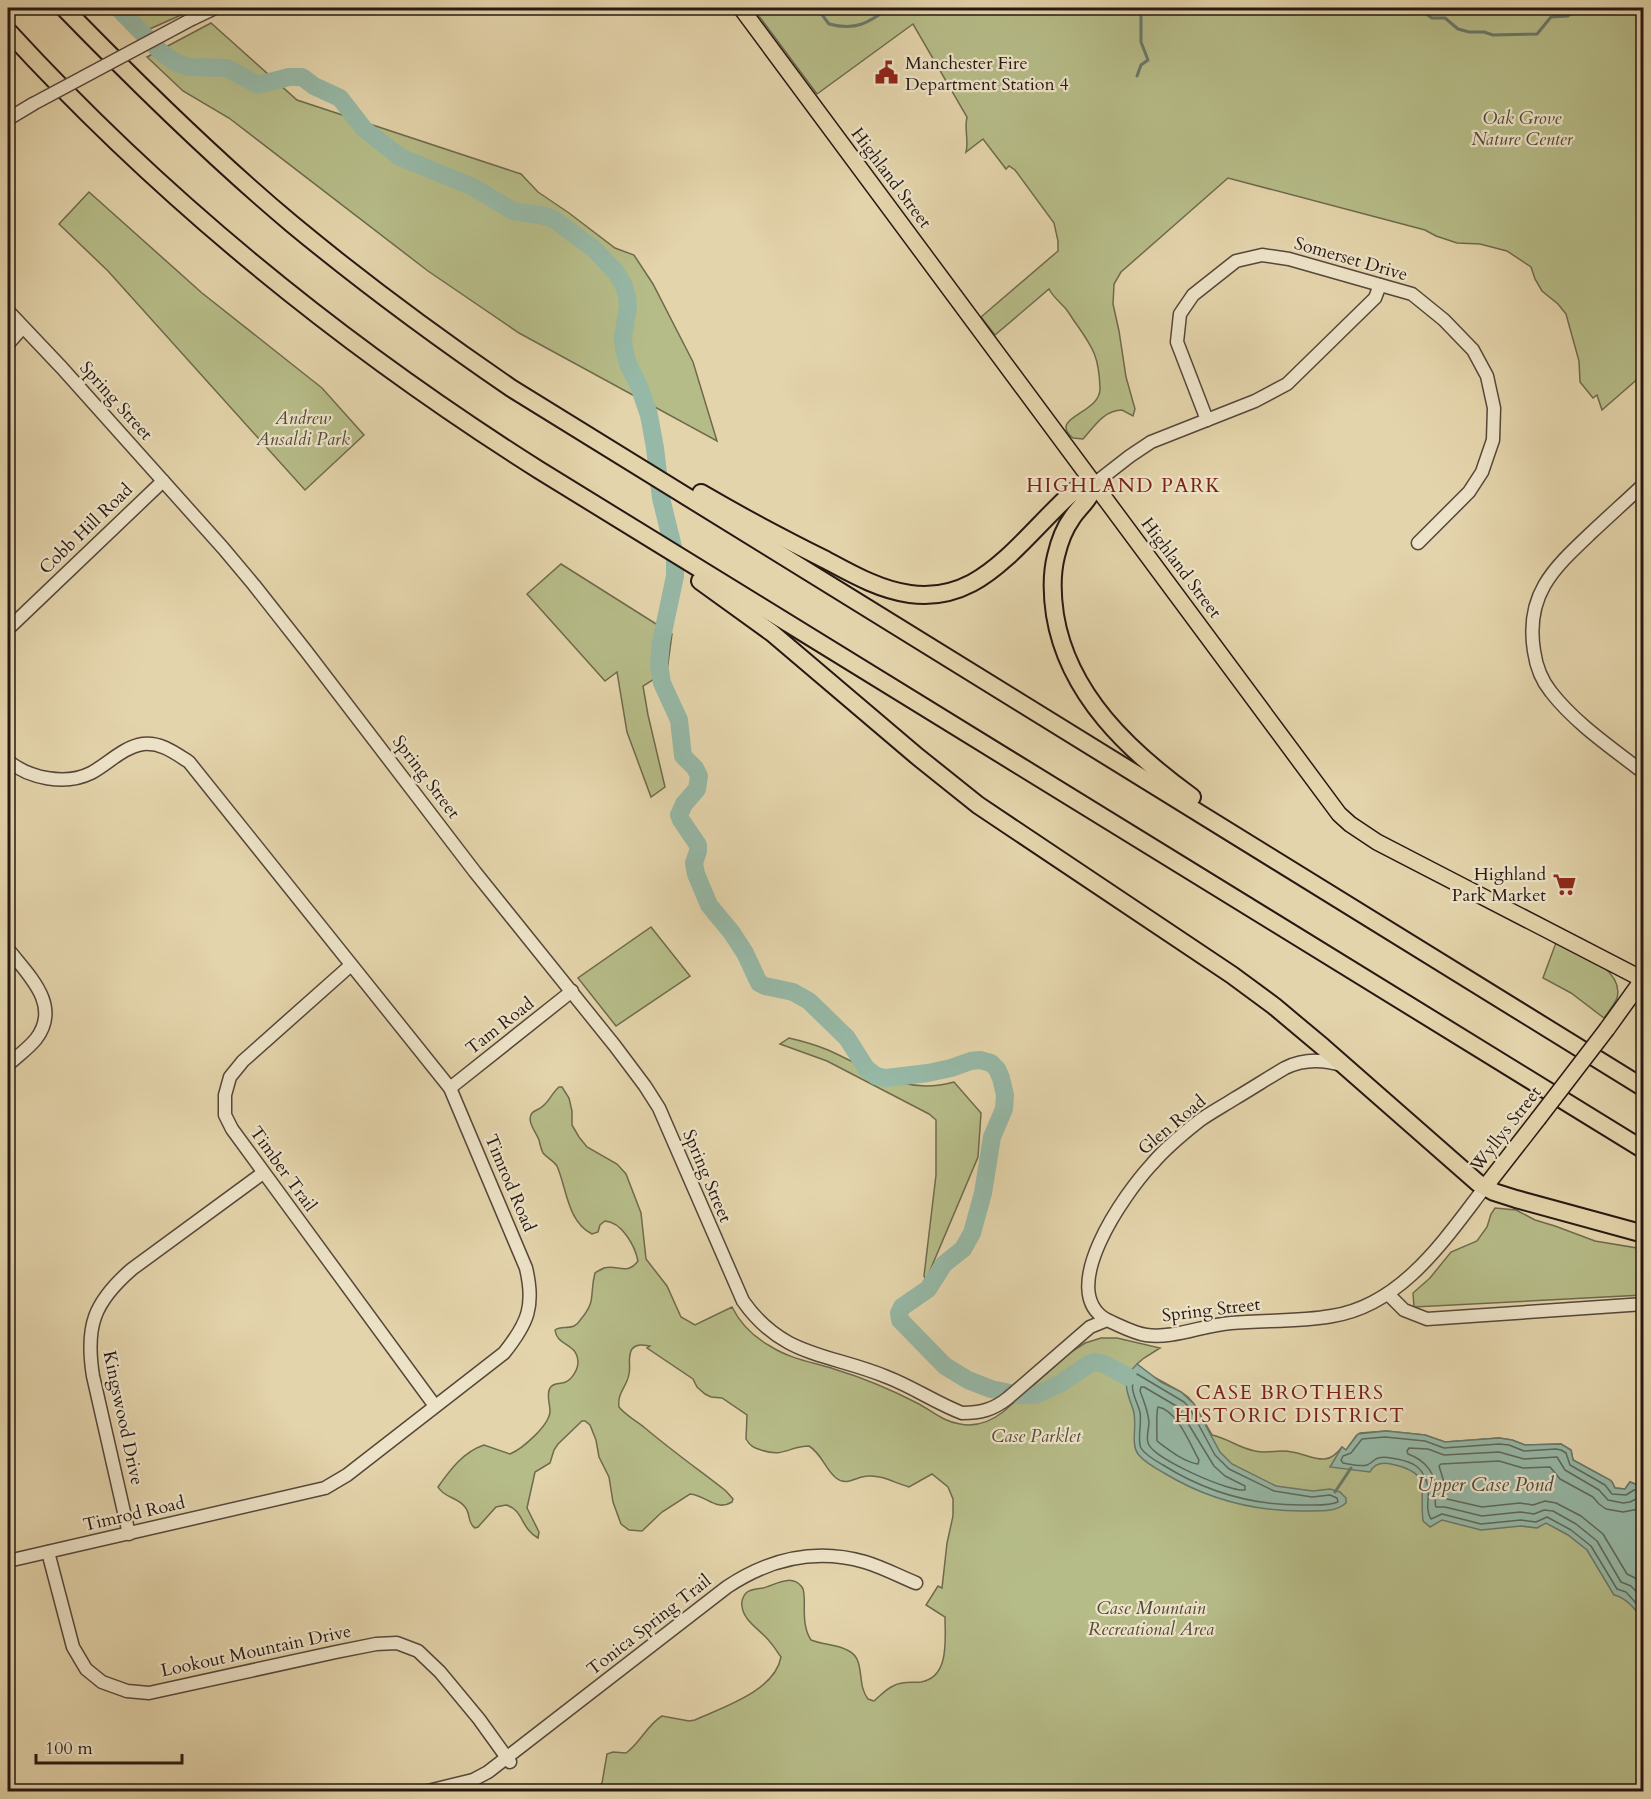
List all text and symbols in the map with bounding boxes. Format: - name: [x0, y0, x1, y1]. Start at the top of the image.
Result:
- place label: Manchester Fire Department Station 4: [905, 51, 1069, 97]
- public building icon: Manchester Fire Department Station 4: [874, 60, 900, 86]
- park label: Oak Grove Nature Center: [1471, 106, 1574, 152]
- street label: Highland Street: [845, 122, 937, 234]
- street label: Somerset Drive: [1291, 231, 1411, 287]
- street label: Spring Street: [74, 356, 159, 446]
- park label: Andrew Ansaldi Park: [255, 406, 350, 452]
- district label: HIGHLAND PARK: [1026, 472, 1222, 499]
- street label: Cobb Hill Road: [34, 478, 139, 580]
- street label: Highland Street: [1135, 512, 1227, 624]
- street label: Spring Street: [386, 730, 466, 824]
- place label: Highland Park Market: [1452, 862, 1546, 908]
- supermarket icon: Highland Park Market: [1551, 871, 1577, 897]
- street label: Tam Road: [461, 991, 540, 1061]
- street label: Wyllys Street: [1464, 1081, 1548, 1178]
- street label: Glen Road: [1133, 1089, 1212, 1161]
- street label: Timber Trail: [244, 1121, 323, 1217]
- street label: Spring Street: [676, 1126, 738, 1227]
- street label: Timrod Road: [478, 1130, 542, 1236]
- street label: Spring Street: [1161, 1292, 1262, 1328]
- street label: Kingswood Drive: [97, 1349, 149, 1487]
- district label: CASE BROTHERS HISTORIC DISTRICT: [1175, 1379, 1405, 1429]
- park label: Case Parklet: [991, 1424, 1082, 1449]
- water label: Upper Case Pond: [1417, 1471, 1555, 1498]
- street label: Timrod Road: [81, 1490, 188, 1538]
- street label: Tonica Spring Trail: [582, 1568, 717, 1682]
- park label: Case Mountain Recreational Area: [1088, 1596, 1214, 1642]
- street label: Lookout Mountain Drive: [159, 1619, 353, 1683]
- scale bar: [36, 1727, 182, 1765]
- text: 100 m: [45, 1736, 93, 1761]

